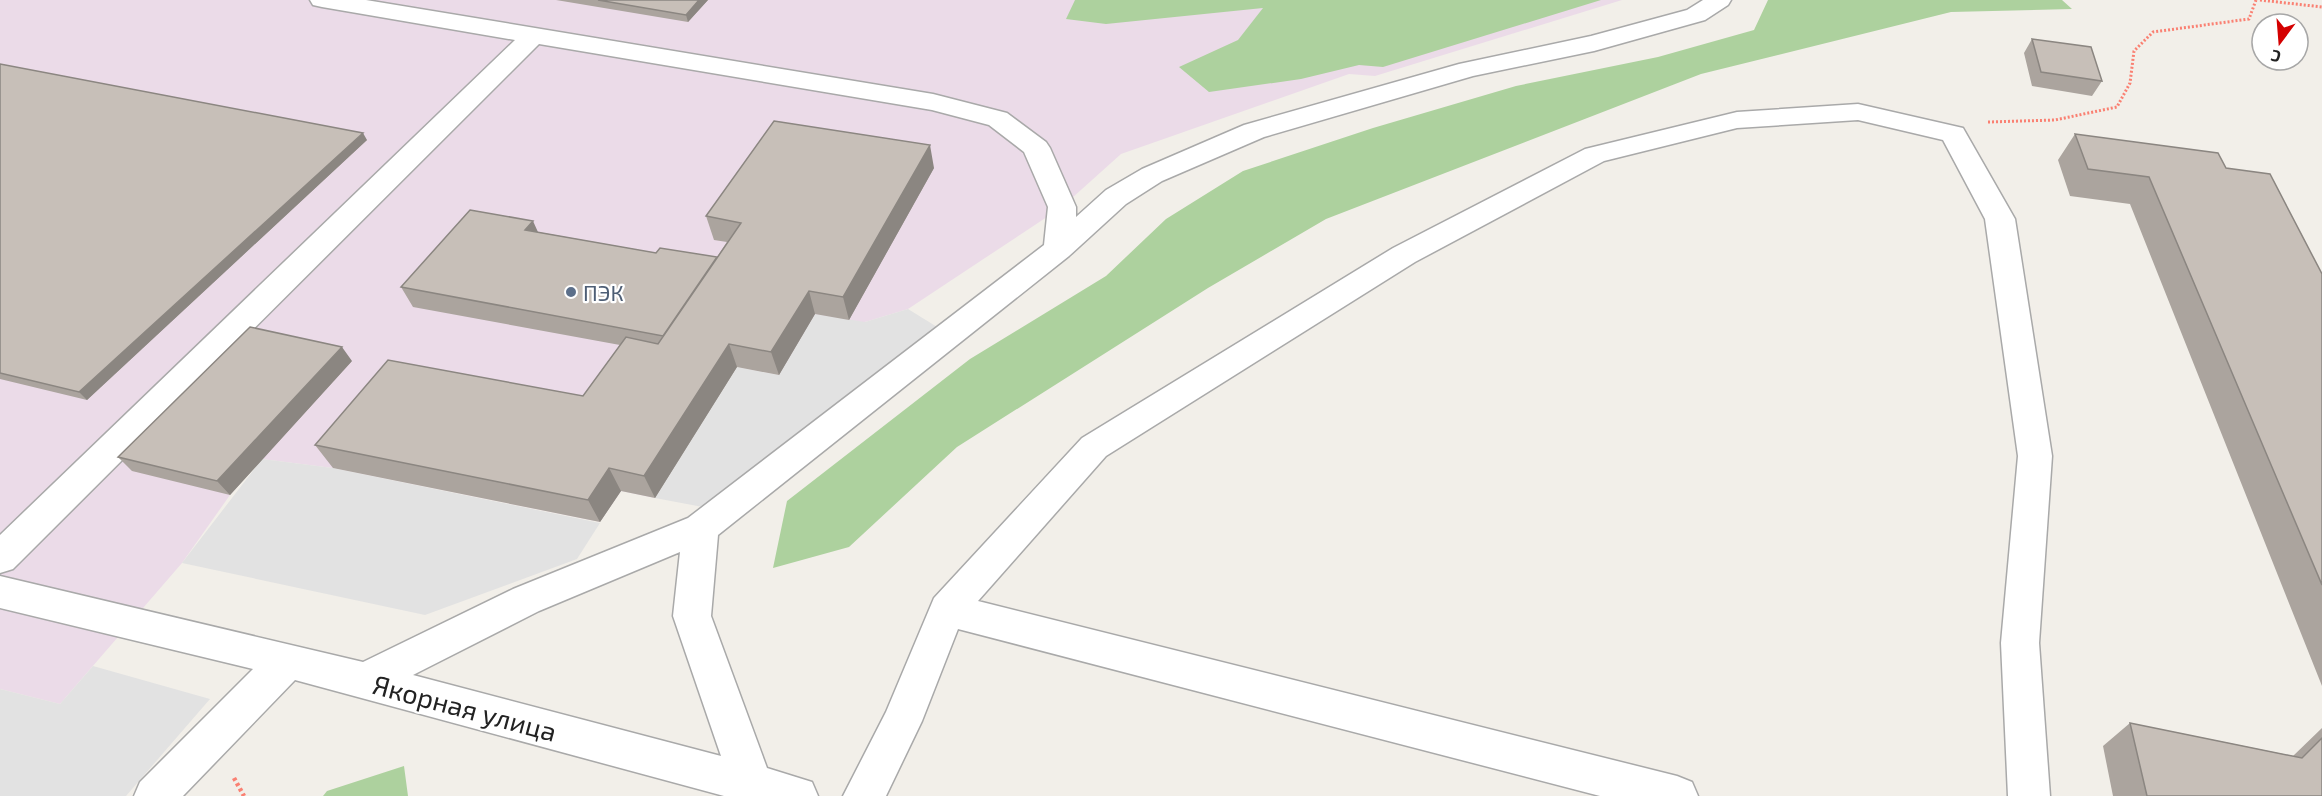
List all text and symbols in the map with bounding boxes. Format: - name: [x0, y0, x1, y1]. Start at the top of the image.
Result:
- north arrow: [2250, 12, 2310, 72]
- text: С: [2269, 46, 2283, 67]
- place label: ПЭК: [583, 279, 624, 305]
- marker: ПЭК: [564, 285, 578, 299]
- street label: Якорная улица: [369, 667, 560, 748]

